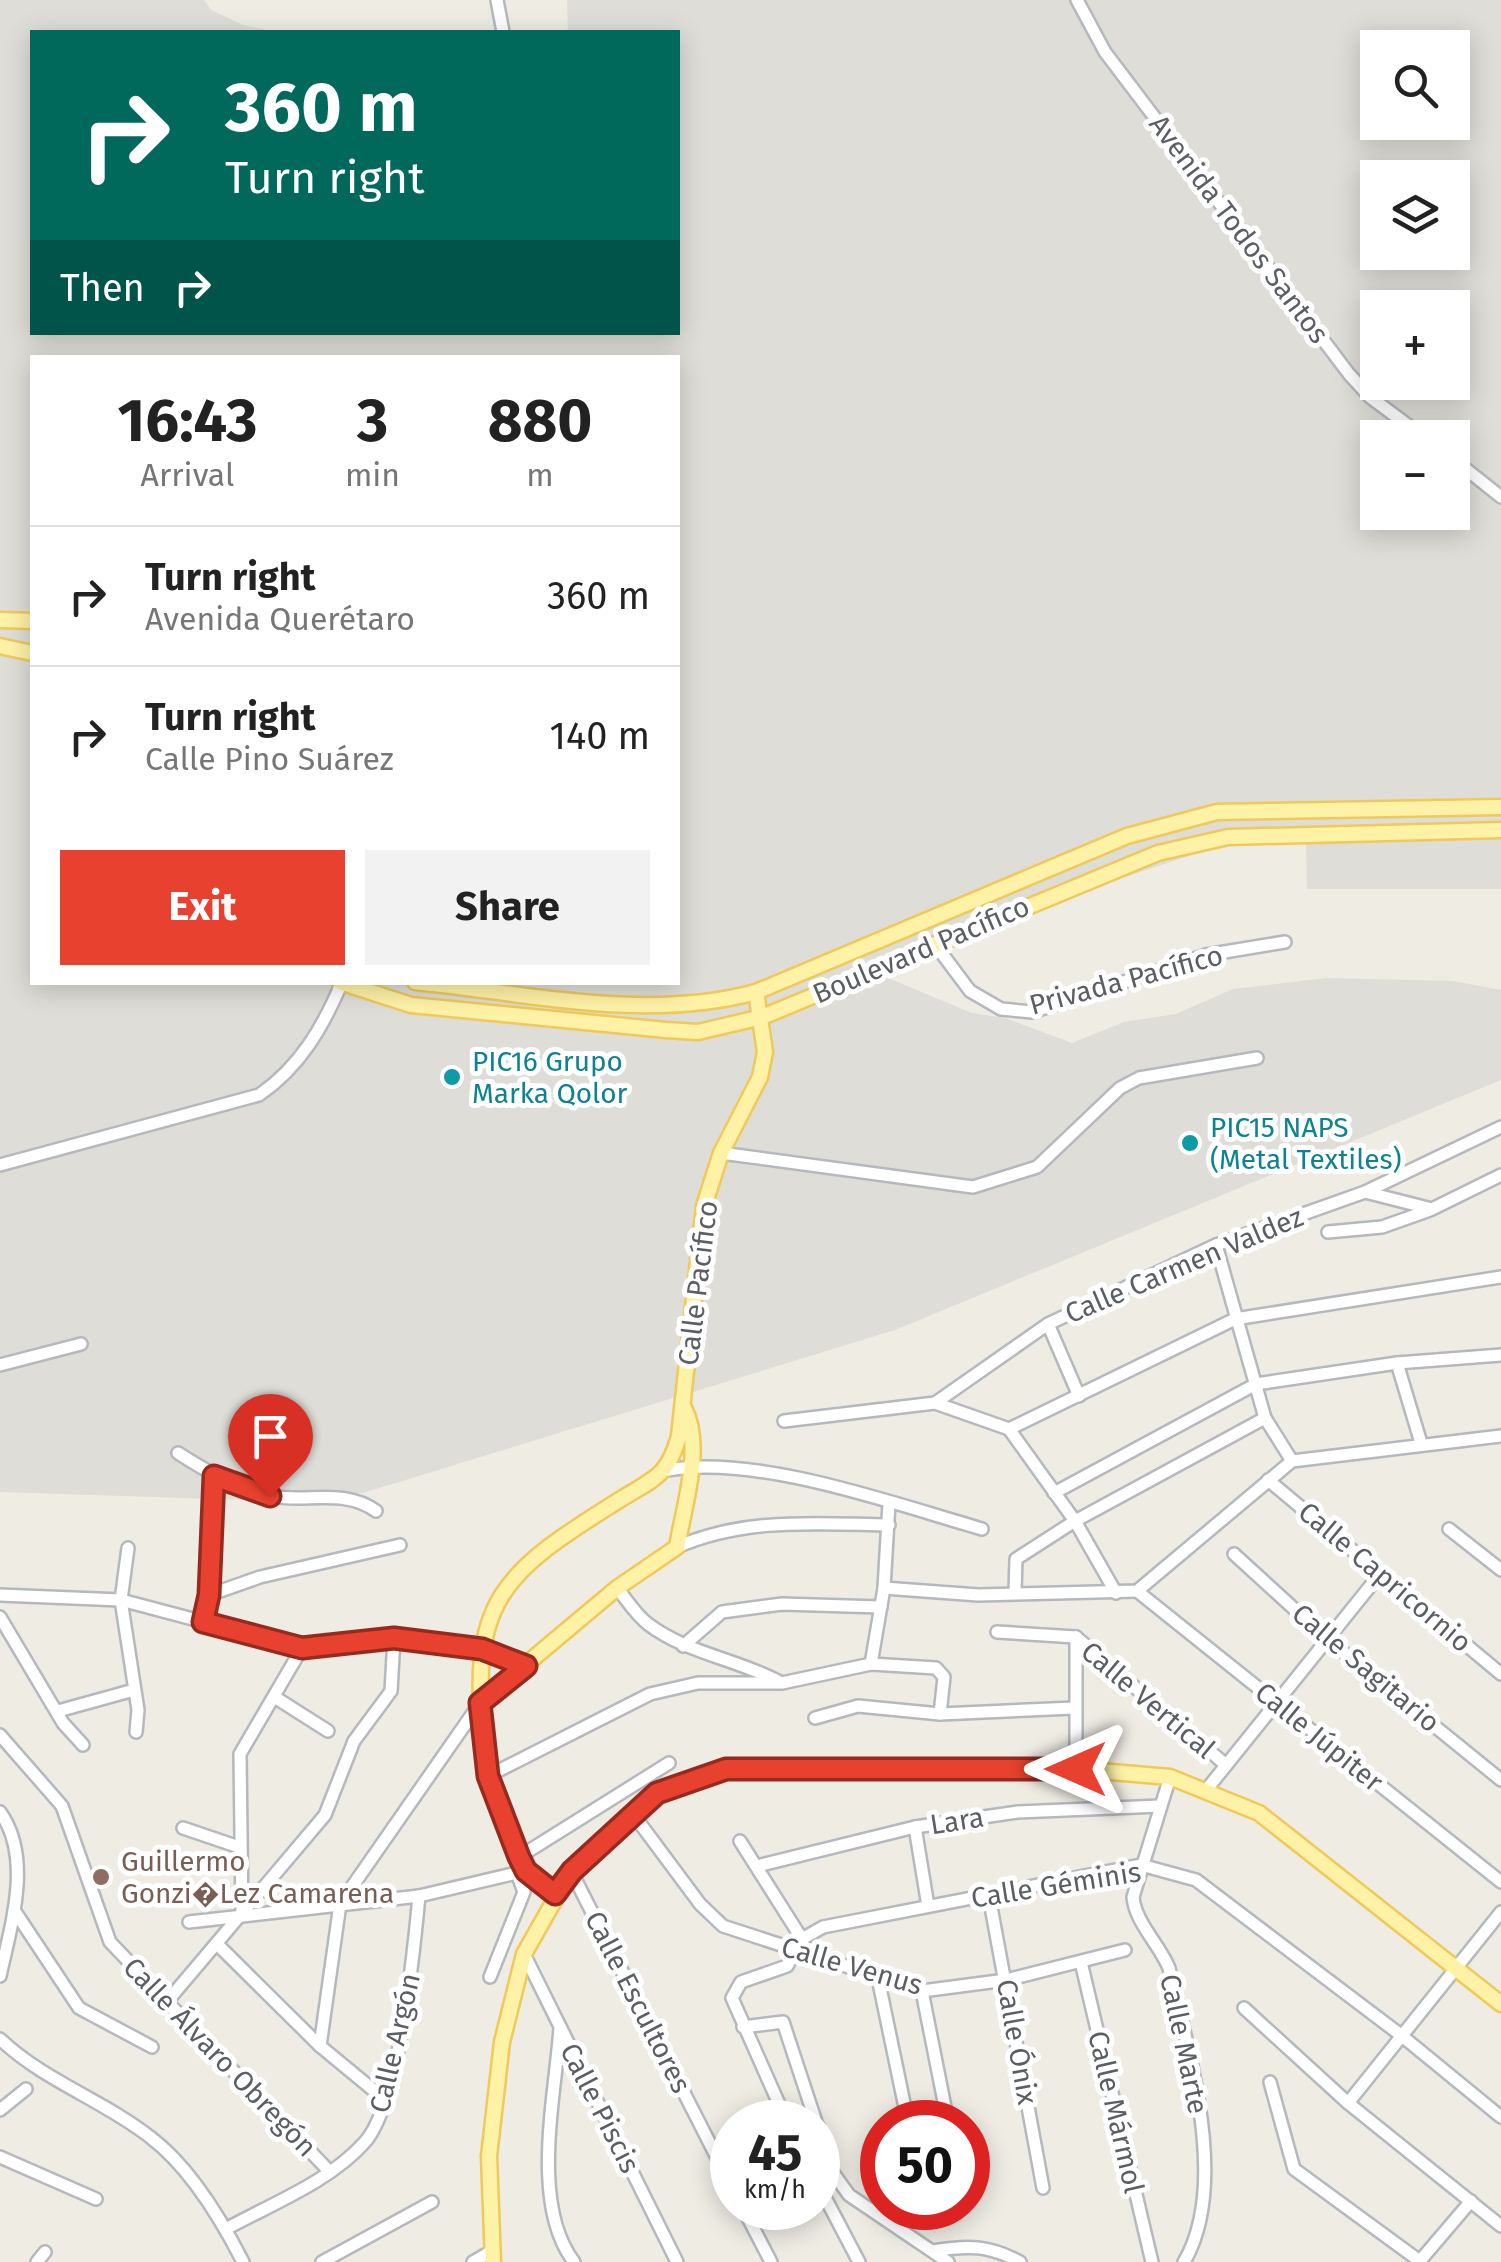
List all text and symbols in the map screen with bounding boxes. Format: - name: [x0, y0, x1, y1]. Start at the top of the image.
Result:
- map controls: [1360, 30, 1470, 530]
- button: search: [1360, 30, 1470, 140]
- text: 360 m: [225, 66, 418, 150]
- icon: right: [60, 70, 190, 200]
- street label: Avenida Todos Santos: [1142, 108, 1336, 350]
- text: Turn right: [225, 151, 424, 205]
- button: layers: [1360, 160, 1470, 270]
- icon: right: [165, 260, 220, 315]
- text: Then: [60, 265, 145, 311]
- button: +: [1360, 290, 1470, 400]
- text: 16:43: [118, 385, 257, 457]
- text: 3: [357, 385, 388, 457]
- text: 880: [488, 385, 592, 457]
- button: −: [1360, 420, 1470, 530]
- text: Arrival: [141, 456, 234, 494]
- text: min: [345, 456, 400, 494]
- text: m: [526, 456, 554, 494]
- text: Turn right: [145, 554, 315, 600]
- icon: right: [60, 569, 115, 624]
- text: 360 m: [547, 573, 650, 619]
- text: Avenida Querétaro: [145, 600, 415, 638]
- text: Turn right: [145, 694, 315, 740]
- icon: right: [60, 709, 115, 764]
- text: 140 m: [549, 713, 650, 759]
- text: Calle Pino Suárez: [145, 740, 394, 778]
- button: Exit: [60, 850, 345, 965]
- button: Share: [365, 850, 650, 965]
- street label: Boulevard Pacífico: [808, 889, 1034, 1011]
- street label: Privada Pacífico: [1026, 938, 1226, 1022]
- place label: PIC16 Grupo Marka Qolor: [472, 1045, 628, 1110]
- marker: PIC16 Grupo Marka Qolor: [441, 1066, 463, 1088]
- place label: PIC15 NAPS (Metal Textiles): [1210, 1111, 1402, 1176]
- marker: PIC15 NAPS (Metal Textiles): [1179, 1132, 1201, 1154]
- street label: Calle Pacífico: [672, 1199, 724, 1367]
- street label: Calle Carmen Valdez: [1060, 1200, 1308, 1330]
- pin: [228, 1394, 313, 1497]
- icon: arrive: [243, 1409, 298, 1464]
- street label: Calle Capricornio: [1292, 1495, 1478, 1659]
- street label: Calle Sagitario: [1286, 1597, 1446, 1739]
- street label: Calle Vertical: [1074, 1634, 1222, 1766]
- street label: Calle Júpiter: [1249, 1676, 1390, 1799]
- position arrow: [1024, 1717, 1128, 1821]
- street label: Lara: [928, 1800, 986, 1842]
- place label: Guillermo Gonzi�Lez Camarena: [121, 1845, 394, 1910]
- street label: Calle Géminis: [969, 1855, 1143, 1915]
- marker: Guillermo Gonzi�Lez Camarena: [90, 1866, 112, 1888]
- street label: Calle Escultores: [578, 1906, 698, 2098]
- street label: Calle Venus: [778, 1930, 926, 2002]
- street label: Calle Álvaro Obregón: [117, 1951, 323, 2163]
- street label: Calle Argón: [363, 1970, 427, 2116]
- street label: Calle Marte: [1153, 1971, 1215, 2117]
- street label: Calle Ónix: [990, 1977, 1044, 2108]
- street label: Calle Mármol: [1081, 2028, 1151, 2196]
- street label: Calle Piscis: [553, 2038, 647, 2178]
- speed limit sign: 50: [860, 2100, 990, 2230]
- text: 45: [748, 2123, 802, 2183]
- text: km/h: [744, 2175, 806, 2205]

